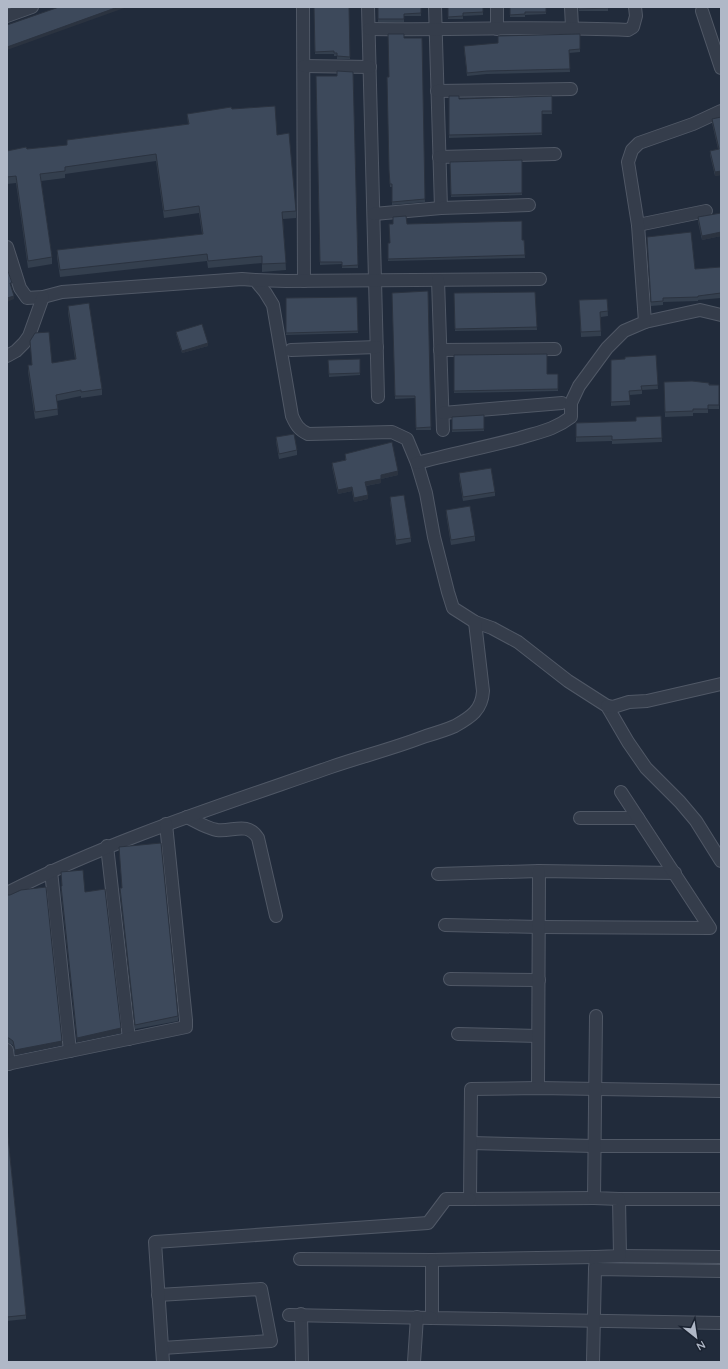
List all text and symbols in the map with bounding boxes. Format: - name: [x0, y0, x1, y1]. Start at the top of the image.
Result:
- north arrow: [676, 1317, 716, 1357]
- text: N: [694, 1338, 708, 1354]

